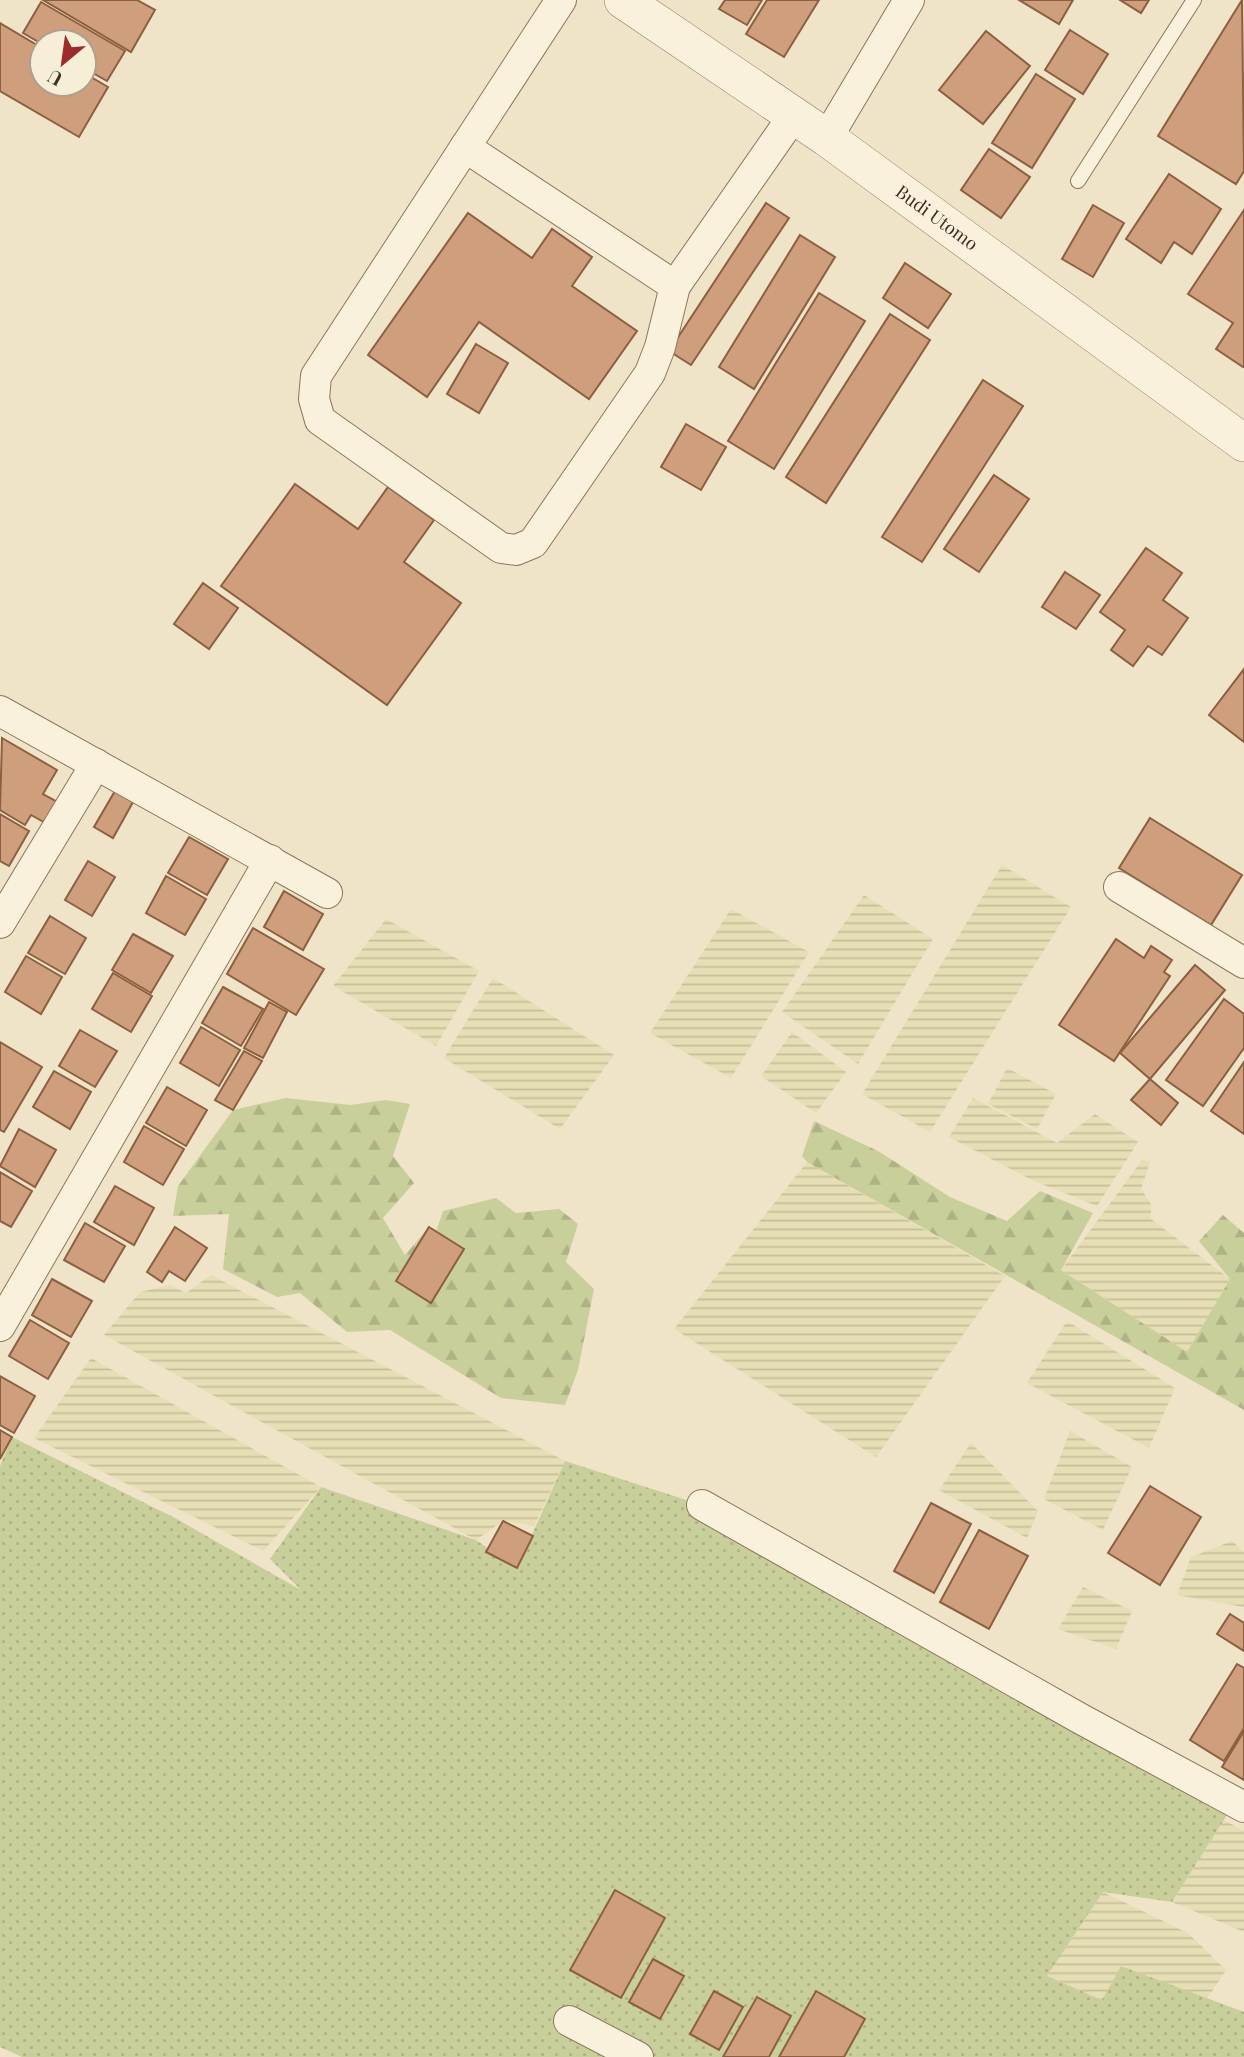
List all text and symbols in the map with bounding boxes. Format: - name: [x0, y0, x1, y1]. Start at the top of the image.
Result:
- north arrow: [28, 28, 98, 98]
- text: U: [42, 64, 66, 93]
- street label: Budi Utomo: [891, 179, 983, 255]

